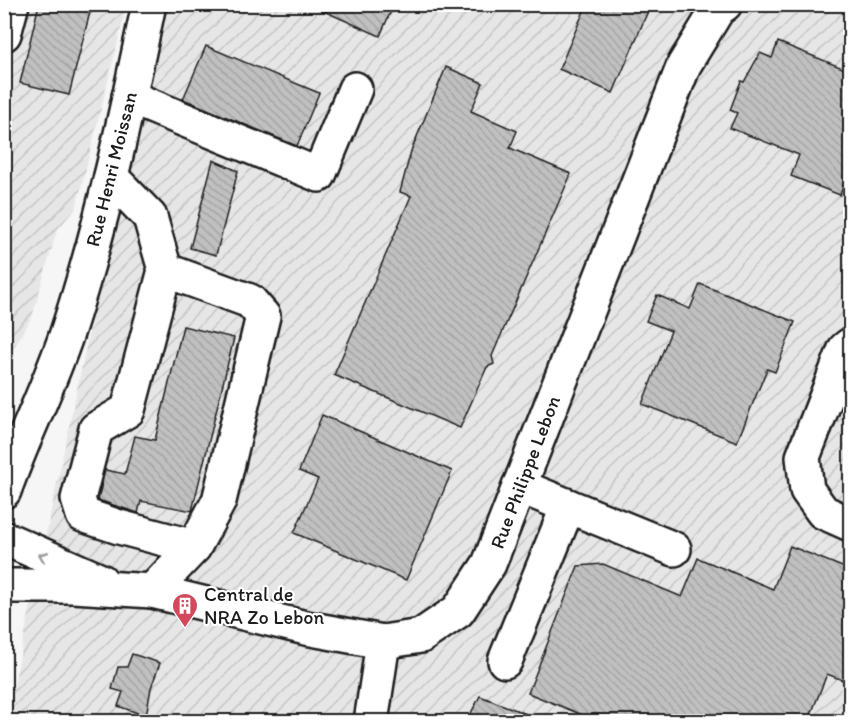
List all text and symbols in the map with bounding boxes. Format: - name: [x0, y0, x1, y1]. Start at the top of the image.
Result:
- street label: Rue Henri Moissan: [80, 89, 142, 249]
- street label: Rue Philippe Lebon: [485, 392, 565, 552]
- one-way arrow: [38, 551, 49, 563]
- place label: Central de NRA Zo Lebon: [204, 582, 324, 629]
- building icon: Central de NRA Zo Lebon: [170, 591, 200, 629]

